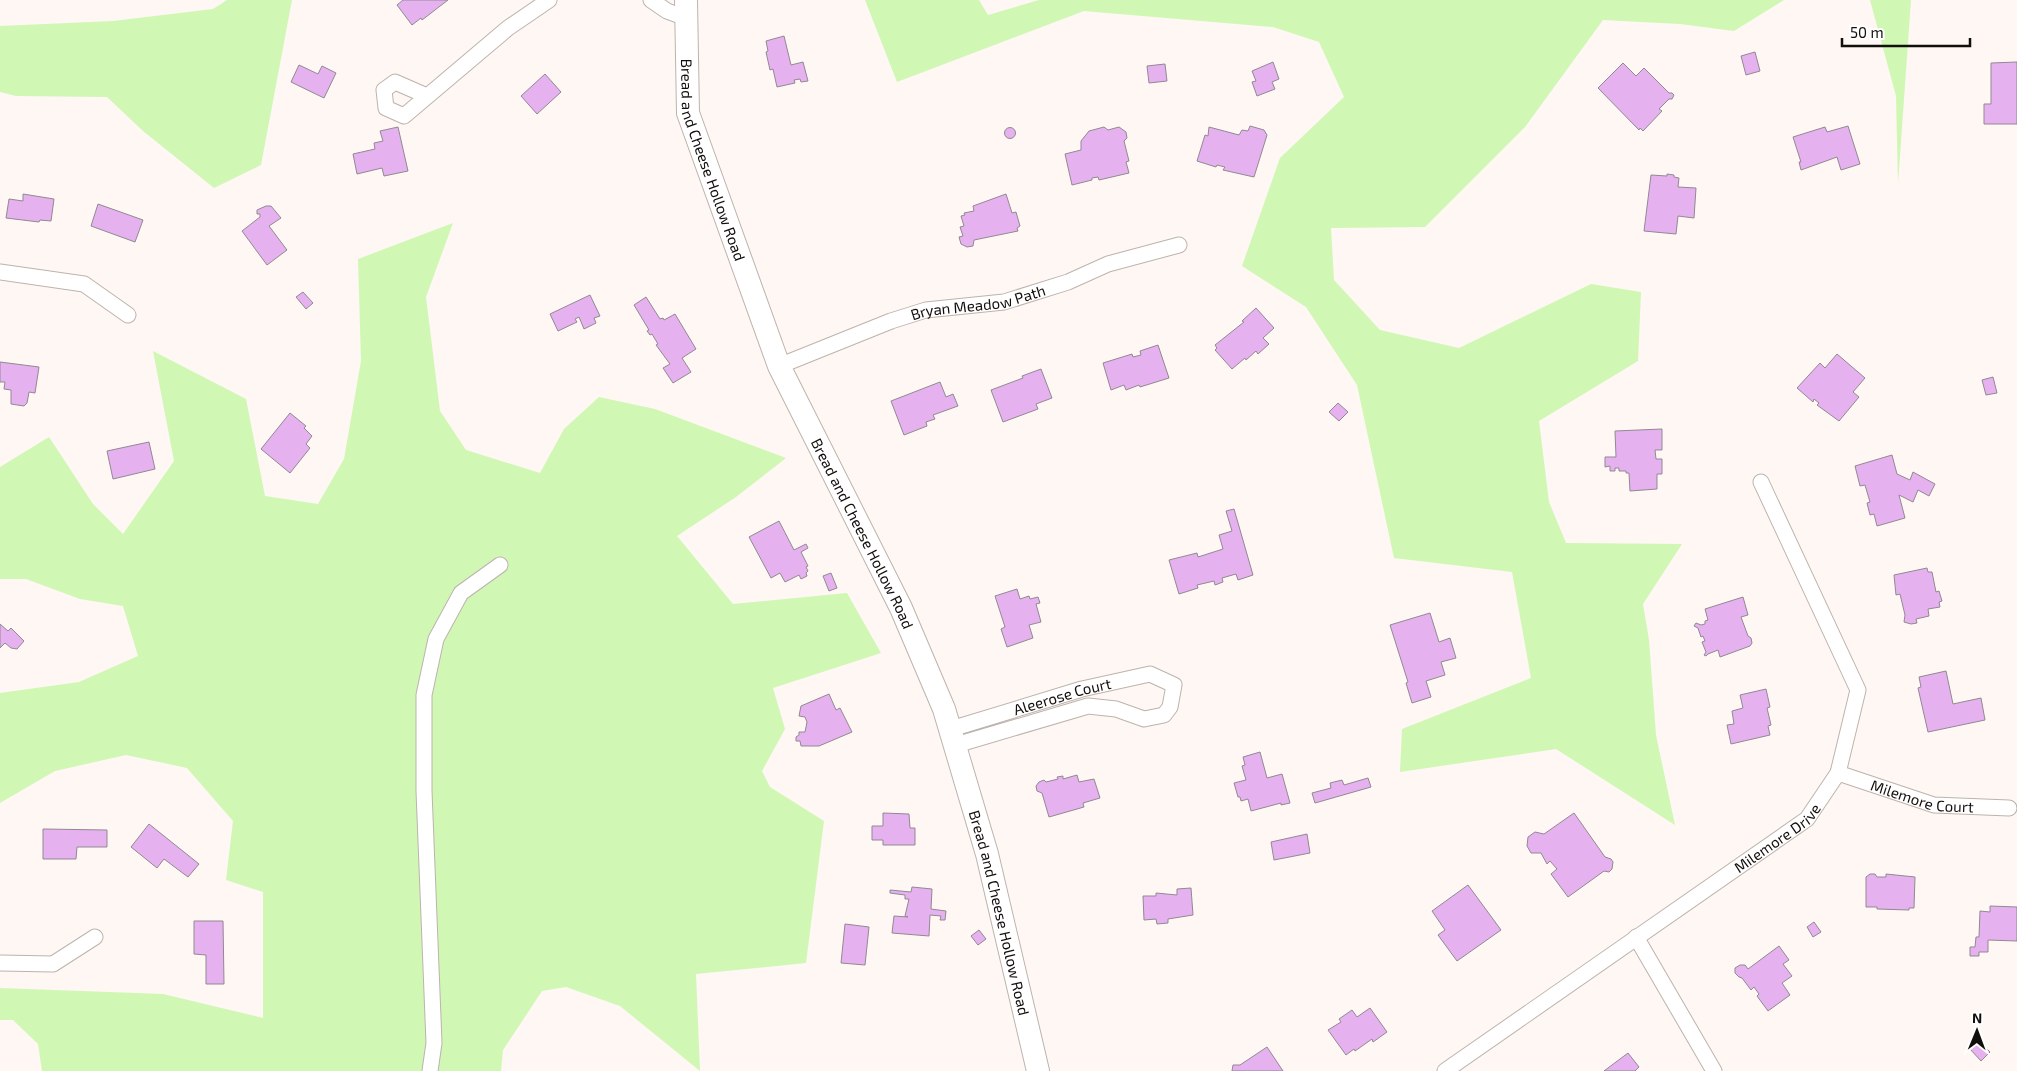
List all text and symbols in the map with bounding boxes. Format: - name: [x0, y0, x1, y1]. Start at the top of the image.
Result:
- scale bar: [1842, 15, 1970, 47]
- text: 50 m: [1850, 23, 1884, 41]
- street label: Bread and Cheese Hollow Road: [678, 58, 749, 263]
- street label: Bryan Meadow Path: [908, 281, 1047, 323]
- street label: Bread and Cheese Hollow Road: [808, 435, 918, 631]
- street label: Aleerose Court: [1011, 674, 1113, 718]
- street label: Milemore Court: [1868, 776, 1974, 816]
- street label: Milemore Drive: [1730, 800, 1824, 876]
- street label: Bread and Cheese Hollow Road: [965, 808, 1034, 1017]
- north arrow: [1952, 1006, 2002, 1056]
- text: N: [1972, 1009, 1982, 1026]

